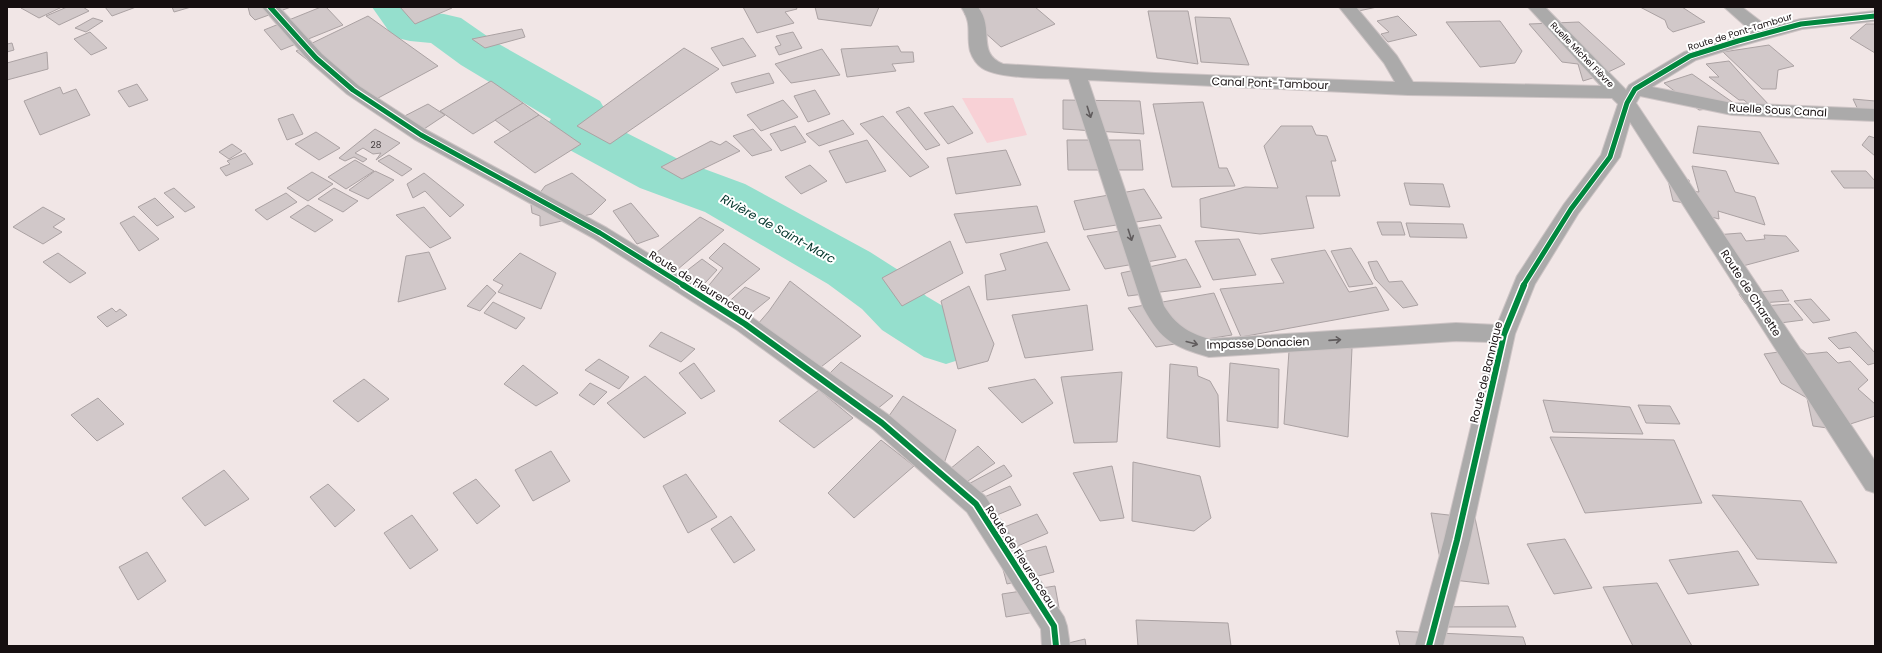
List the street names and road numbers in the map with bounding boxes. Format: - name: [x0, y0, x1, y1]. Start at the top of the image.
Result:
- street label: Route de Pont-Tambour: [1686, 10, 1794, 54]
- street label: Ruelle Michel Fièvre: [1547, 20, 1617, 91]
- street label: Canal Pont-Tambour: [1211, 73, 1329, 93]
- street label: Ruelle Sous Canal: [1729, 99, 1827, 121]
- street label: Route de Fleurenceau: [646, 246, 756, 324]
- street label: Route de Charette: [1717, 247, 1785, 340]
- street label: Route de Bannique: [1466, 319, 1506, 424]
- street label: Impasse Donacien: [1206, 333, 1310, 353]
- street label: Route de Fleurenceau: [982, 502, 1060, 612]

